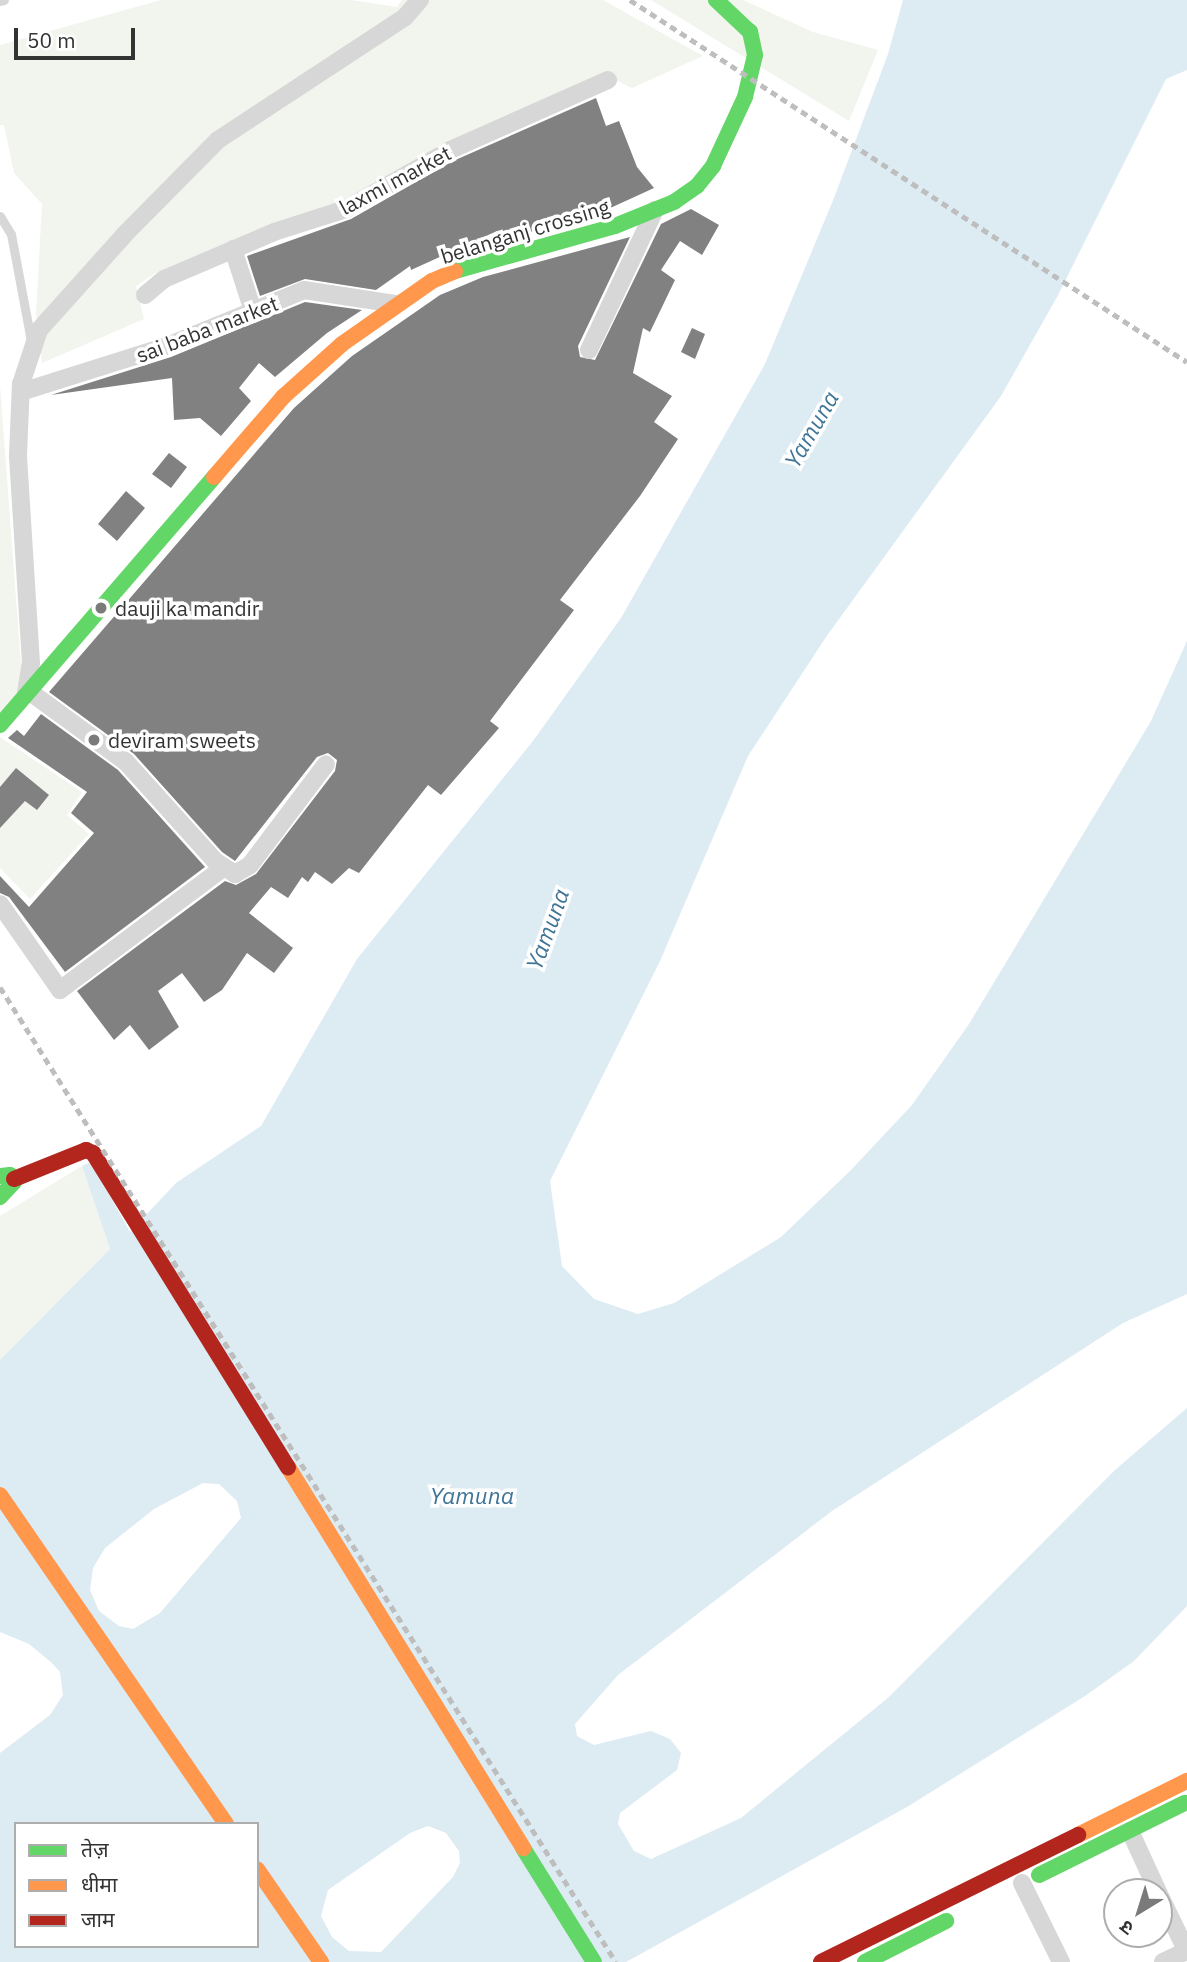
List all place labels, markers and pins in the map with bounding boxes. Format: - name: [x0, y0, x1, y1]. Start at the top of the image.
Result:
- place label: dauji ka mandir: [115, 595, 260, 621]
- marker: dauji ka mandir: [93, 600, 109, 616]
- place label: deviram sweets: [108, 727, 256, 753]
- marker: deviram sweets: [86, 732, 102, 748]

